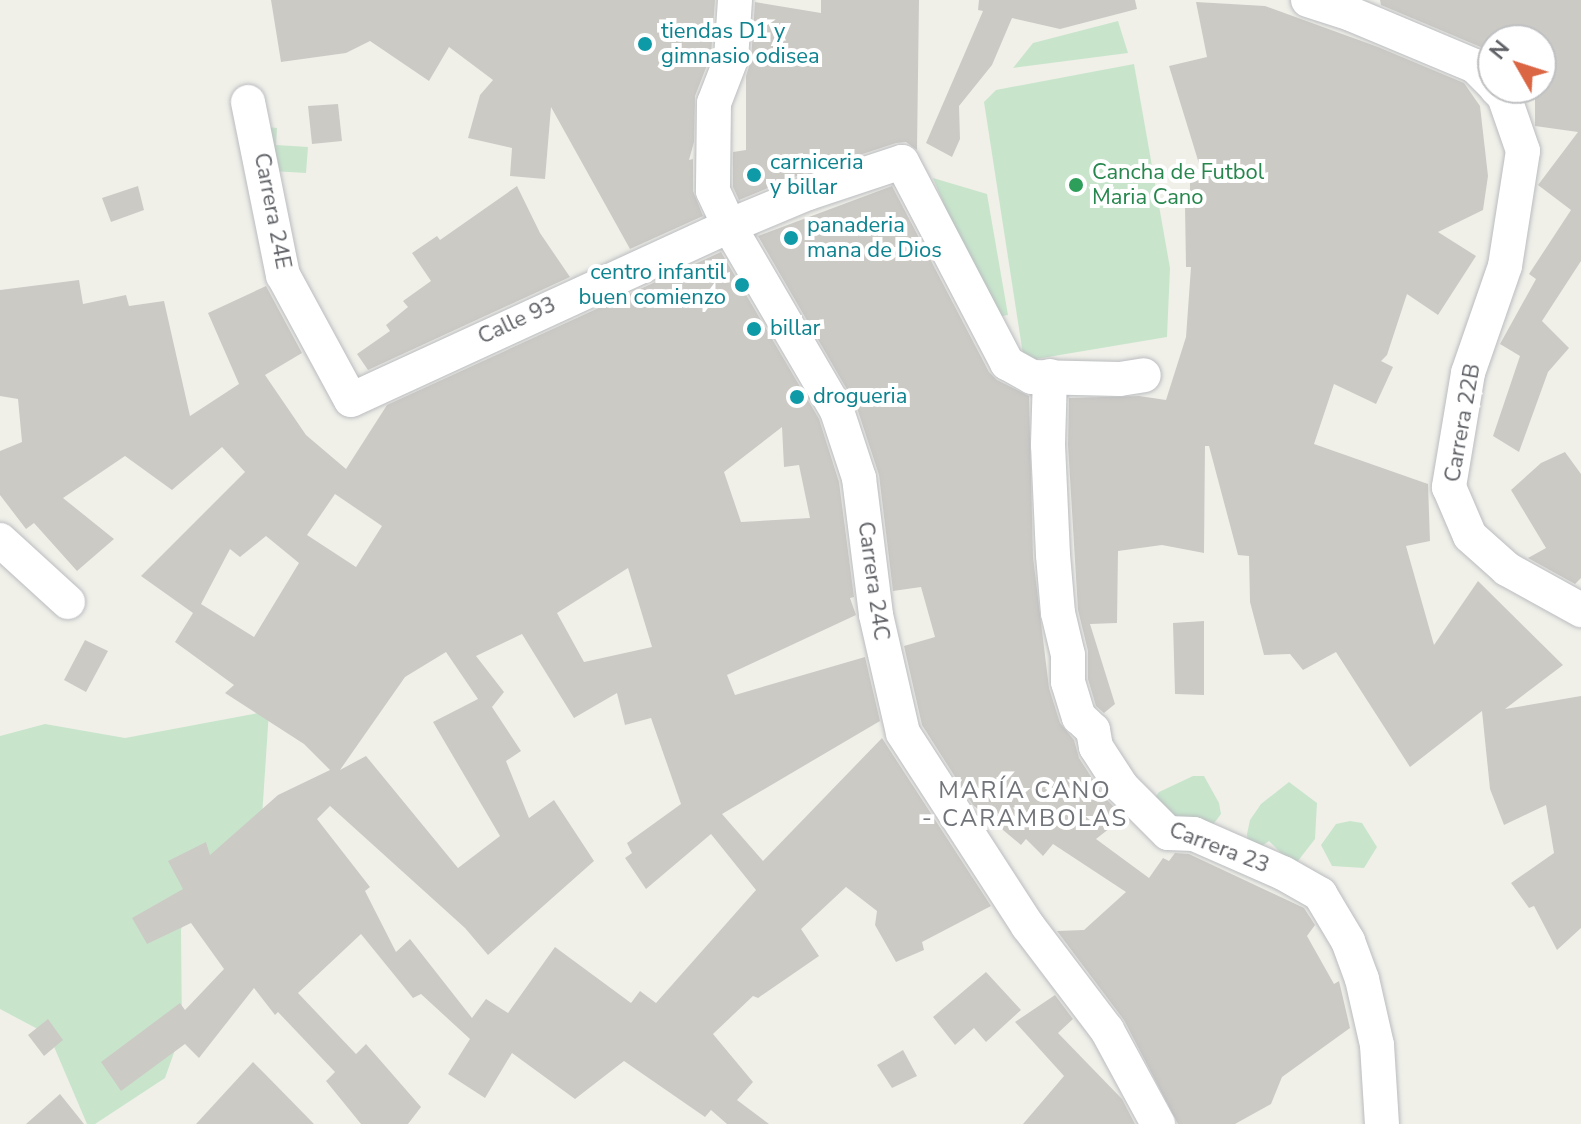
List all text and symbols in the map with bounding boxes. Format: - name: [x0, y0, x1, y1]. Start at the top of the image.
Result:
- place label: tiendas D1 y gimnasio odisea: [661, 18, 820, 70]
- north arrow: [1477, 24, 1557, 104]
- text: N: [1483, 34, 1517, 66]
- marker: tiendas D1 y gimnasio odisea: [636, 35, 654, 53]
- place label: carniceria y billar: [770, 149, 864, 200]
- street label: Carrera 24E: [248, 151, 296, 271]
- place label: Cancha de Futbol Maria Cano: [1092, 159, 1264, 210]
- marker: carniceria y billar: [745, 166, 763, 184]
- marker: Cancha de Futbol Maria Cano: [1067, 176, 1085, 194]
- place label: panaderia mana de Dios: [807, 212, 942, 264]
- marker: panaderia mana de Dios: [782, 229, 800, 247]
- place label: centro infantil buen comienzo: [578, 259, 726, 310]
- marker: centro infantil buen comienzo: [733, 276, 751, 294]
- street label: Calle 93: [474, 292, 560, 350]
- place label: billar: [770, 316, 820, 342]
- marker: billar: [745, 320, 763, 338]
- street label: Carrera 22B: [1440, 362, 1486, 484]
- place label: drogueria: [813, 384, 907, 410]
- marker: drogueria: [788, 388, 806, 406]
- street label: Carrera 24C: [852, 520, 894, 642]
- district label: MARÍA CANO - CARAMBOLAS: [922, 777, 1128, 833]
- street label: Carrera 23: [1165, 817, 1273, 879]

